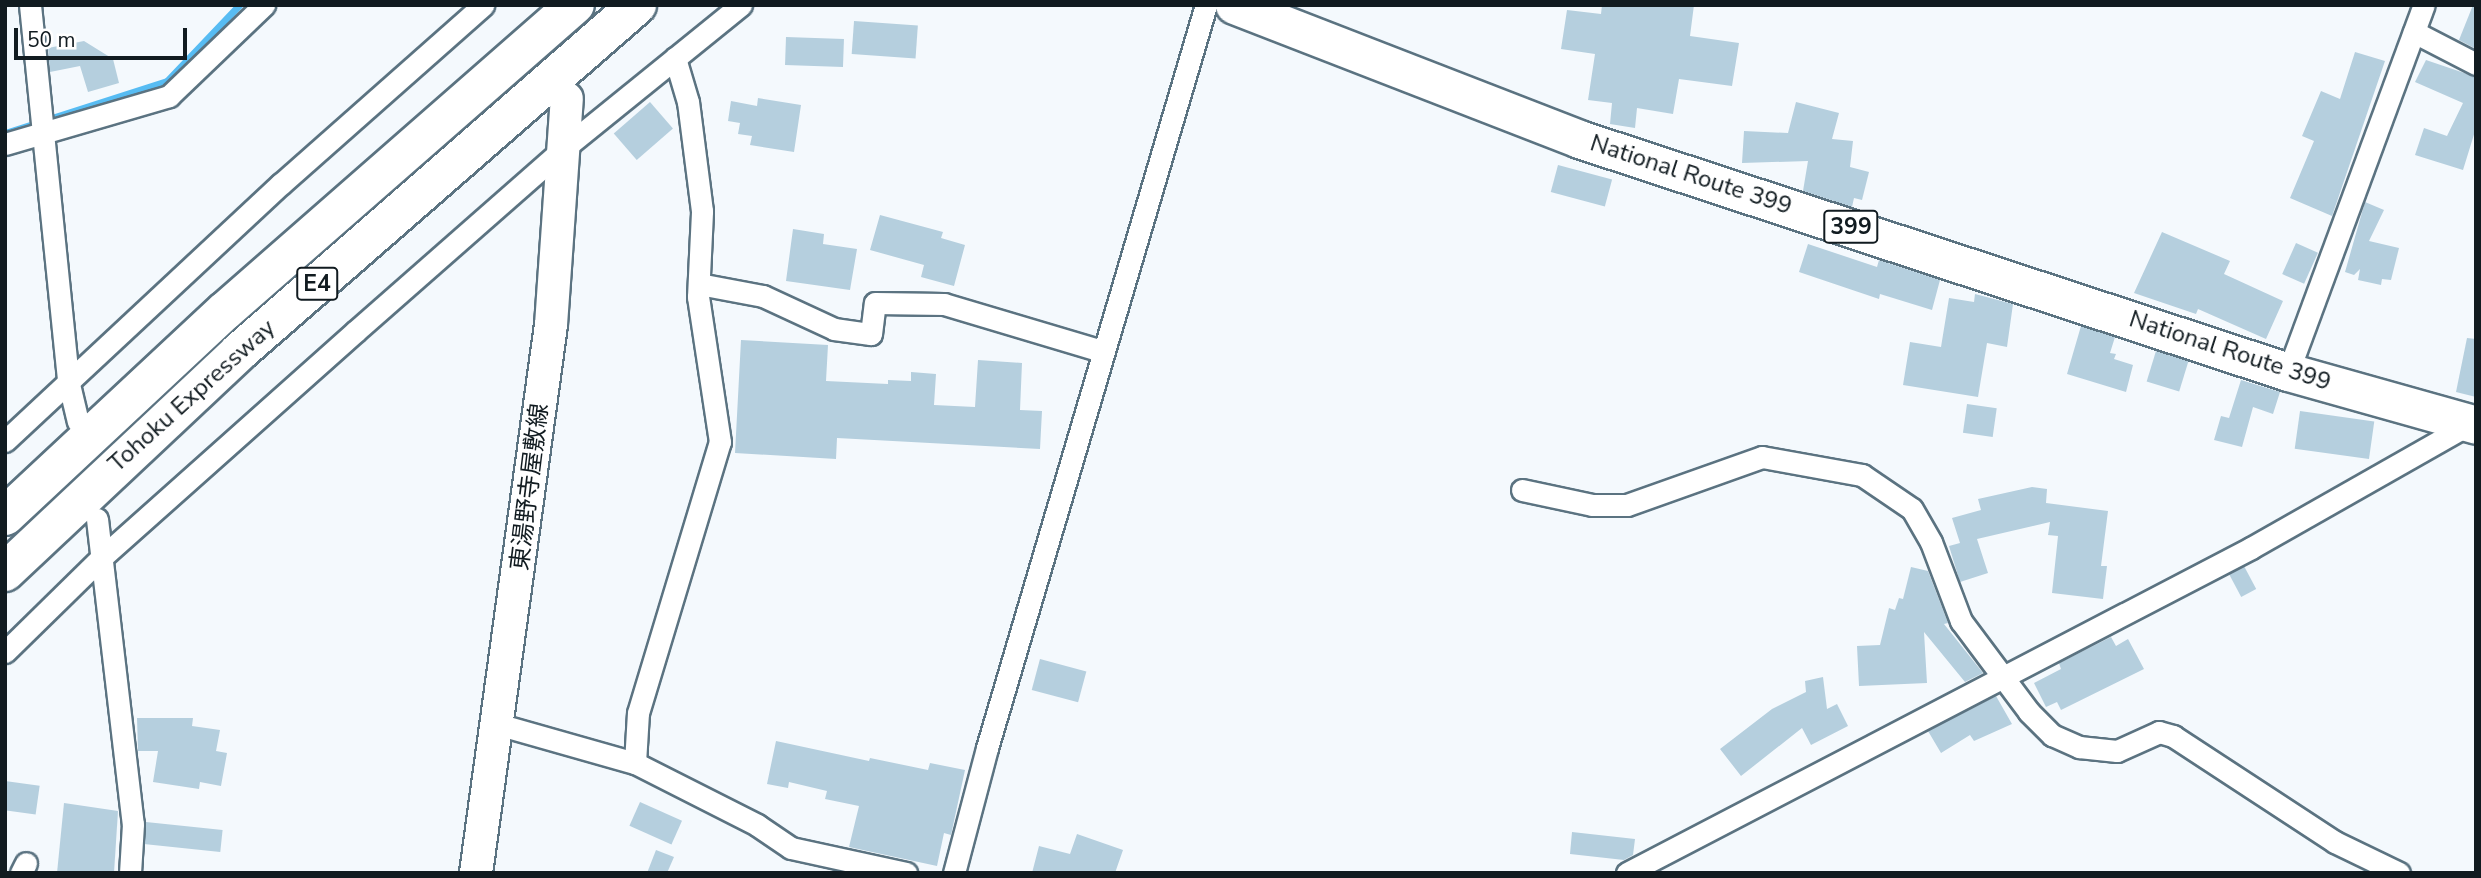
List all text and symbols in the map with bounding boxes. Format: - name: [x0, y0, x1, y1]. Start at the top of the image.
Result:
- scale bar: [18, 14, 191, 58]
- text: 50 m: [27, 26, 76, 54]
- street label: National Route 399: [1586, 129, 1796, 221]
- road number: 399: [1823, 208, 1879, 246]
- road number: E4: [296, 264, 338, 304]
- street label: National Route 399: [2125, 305, 2335, 397]
- street label: Tohoku Expressway: [103, 314, 281, 478]
- street label: 東湯野寺屋敷線: [505, 402, 555, 572]

